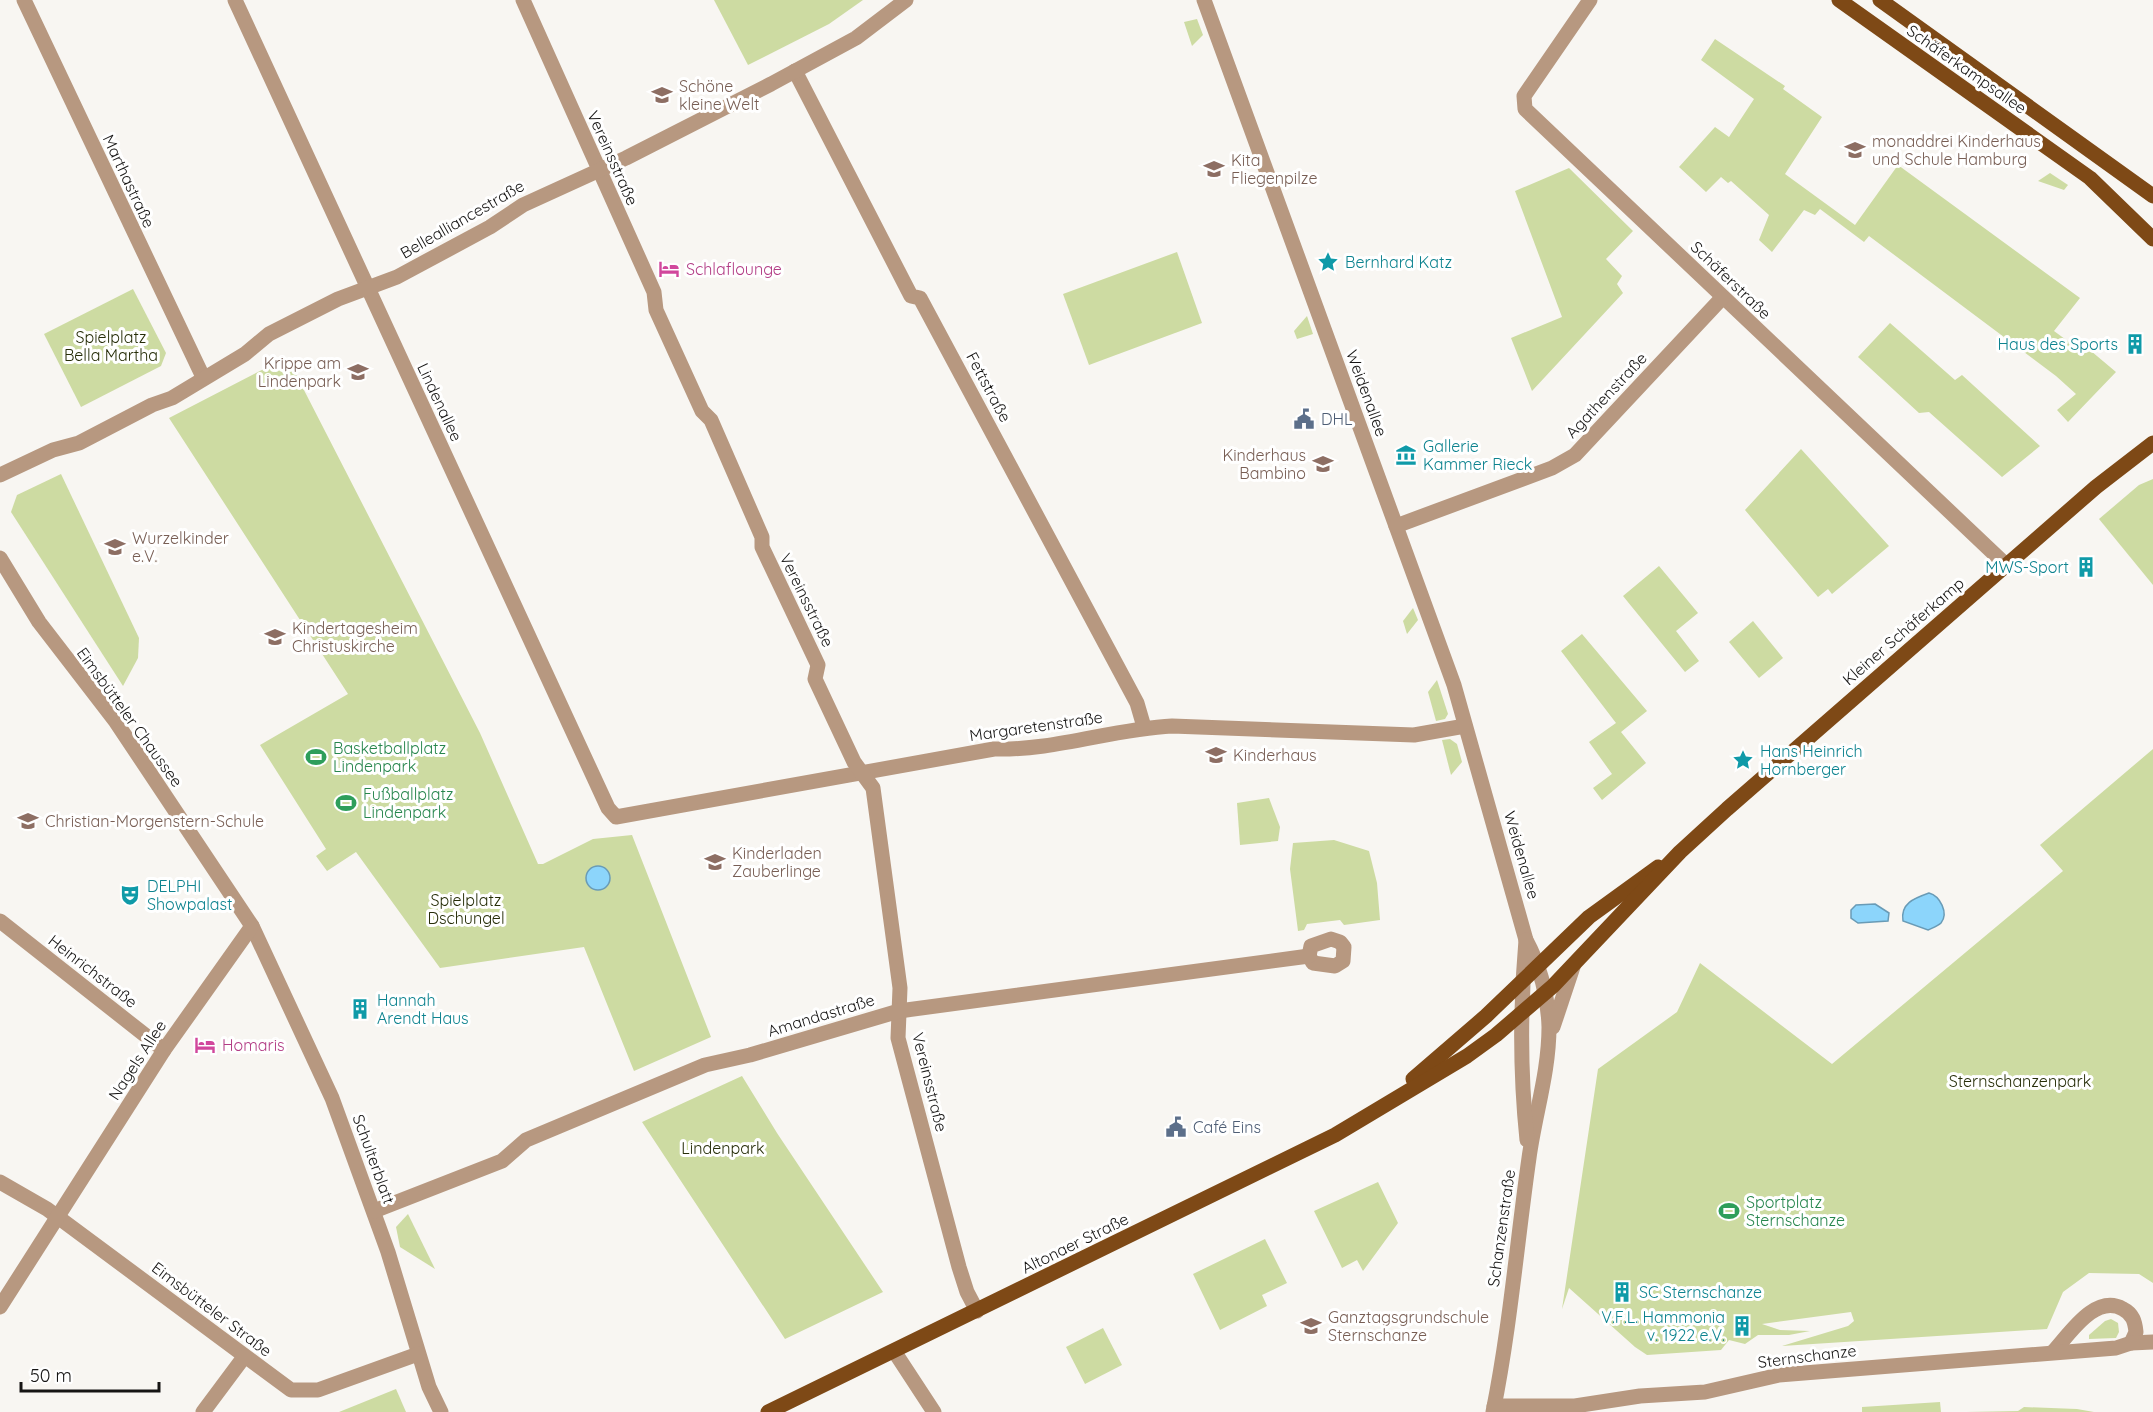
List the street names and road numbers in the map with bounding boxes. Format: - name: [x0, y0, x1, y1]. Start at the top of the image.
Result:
- street label: Schäferkampsallee: [1903, 20, 2031, 118]
- street label: Vereinsstraße: [583, 107, 643, 209]
- street label: Marthastraße: [99, 131, 159, 231]
- street label: Bellealliancestraße: [396, 175, 528, 263]
- street label: Schäferstraße: [1687, 237, 1775, 323]
- street label: Weidenallee: [1342, 347, 1392, 439]
- street label: Agathenstraße: [1561, 348, 1651, 442]
- street label: Fettstraße: [962, 349, 1016, 425]
- street label: Lindenallee: [413, 360, 467, 444]
- street label: Vereinsstraße: [776, 550, 838, 650]
- street label: Kleiner Schäferkamp: [1838, 573, 1968, 689]
- street label: Eimsbütteler Chaussee: [73, 643, 187, 791]
- street label: Margaretenstraße: [968, 707, 1104, 745]
- street label: Weidenallee: [1500, 809, 1544, 901]
- street label: Heinrichstraße: [44, 930, 142, 1012]
- street label: Amandastraße: [765, 989, 877, 1041]
- street label: Nagels Allee: [104, 1016, 170, 1104]
- street label: Vereinsstraße: [908, 1030, 952, 1134]
- street label: Schulterblatt: [349, 1112, 399, 1206]
- street label: Schanzenstraße: [1483, 1168, 1519, 1288]
- street label: Altonaer Straße: [1018, 1209, 1132, 1277]
- street label: Eimsbütteler Straße: [148, 1257, 276, 1361]
- street label: Sternschanze: [1757, 1340, 1857, 1372]

